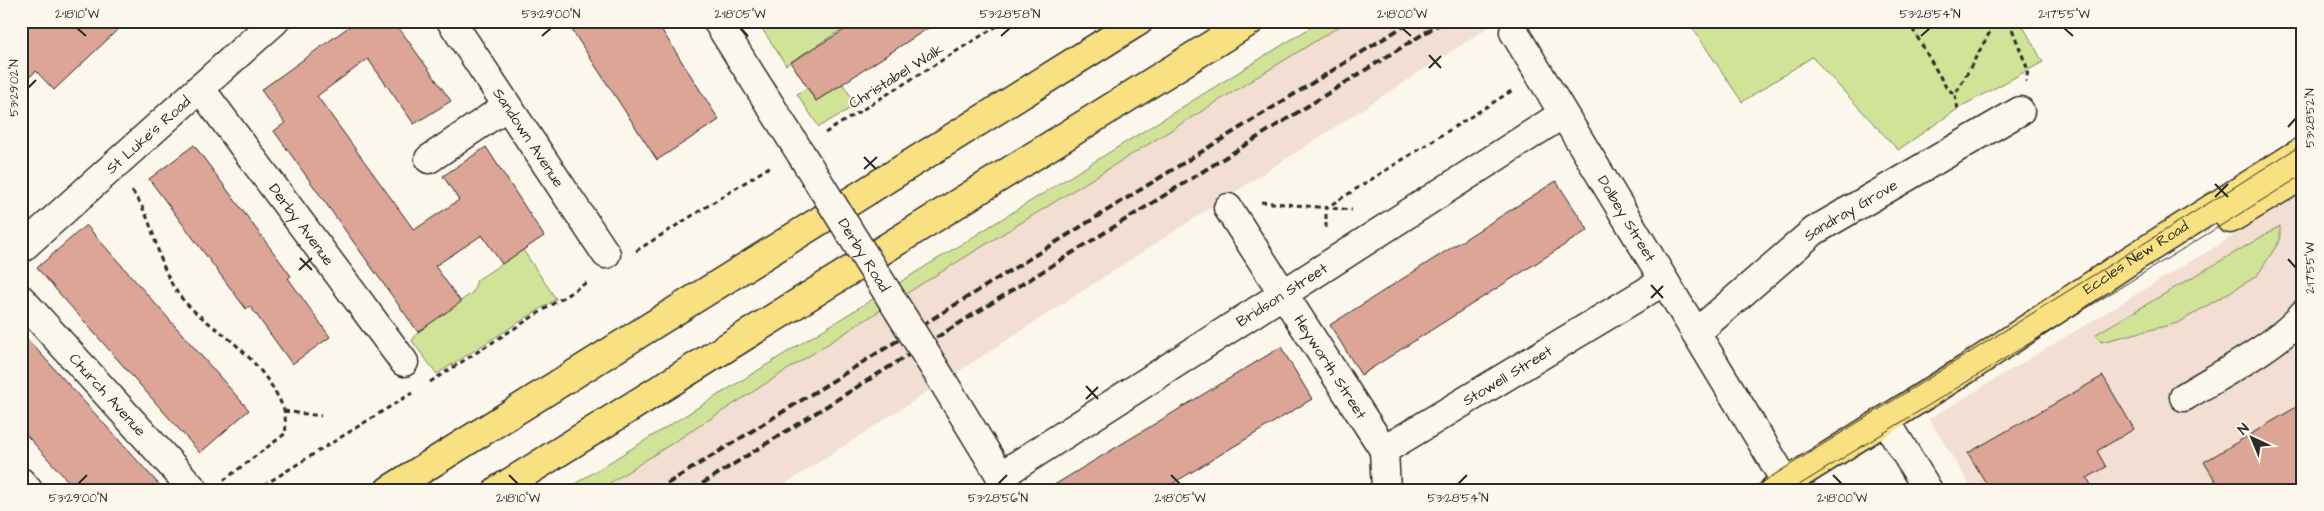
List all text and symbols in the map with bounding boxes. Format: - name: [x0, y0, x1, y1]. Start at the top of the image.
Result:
- text: 2°18'10"W: [55, 6, 100, 23]
- text: 53°29'00"N: [522, 6, 581, 23]
- text: 2°18'05"W: [715, 6, 766, 23]
- text: 53°28'58"N: [980, 6, 1041, 23]
- text: 2°18'00"W: [1377, 6, 1428, 23]
- text: 53°28'54"N: [1900, 6, 1961, 23]
- text: 2°17'55"W: [2038, 6, 2090, 23]
- street label: Christabel Walk: [845, 39, 948, 114]
- text: 53°29'02"N: [6, 59, 23, 117]
- street label: Sandown Avenue: [487, 84, 569, 192]
- text: 53°28'52"N: [2302, 88, 2319, 148]
- street label: St Luke's Road: [102, 91, 196, 179]
- street label: Dolbey Street: [1592, 172, 1661, 266]
- street label: Sandray Grove: [1799, 175, 1902, 246]
- street label: Derby Avenue: [264, 179, 339, 270]
- street label: Derby Road: [833, 214, 895, 296]
- street label: Eccles New Road: [2079, 216, 2193, 300]
- text: 2°17'55"W: [2302, 242, 2319, 294]
- street label: Bridson Street: [1232, 258, 1332, 332]
- street label: Heyworth Street: [1289, 311, 1371, 423]
- street label: Stowell Street: [1459, 341, 1556, 411]
- street label: Church Avenue: [64, 349, 150, 441]
- north arrow: [2226, 414, 2276, 464]
- text: N: [2234, 419, 2254, 440]
- text: 53°29'00"N: [49, 490, 108, 507]
- text: 2°18'10"W: [496, 490, 541, 507]
- text: 53°28'56"N: [968, 490, 1029, 507]
- text: 2°18'05"W: [1155, 490, 1206, 507]
- text: 53°28'54"N: [1428, 490, 1489, 507]
- text: 2°18'00"W: [1817, 490, 1868, 507]

